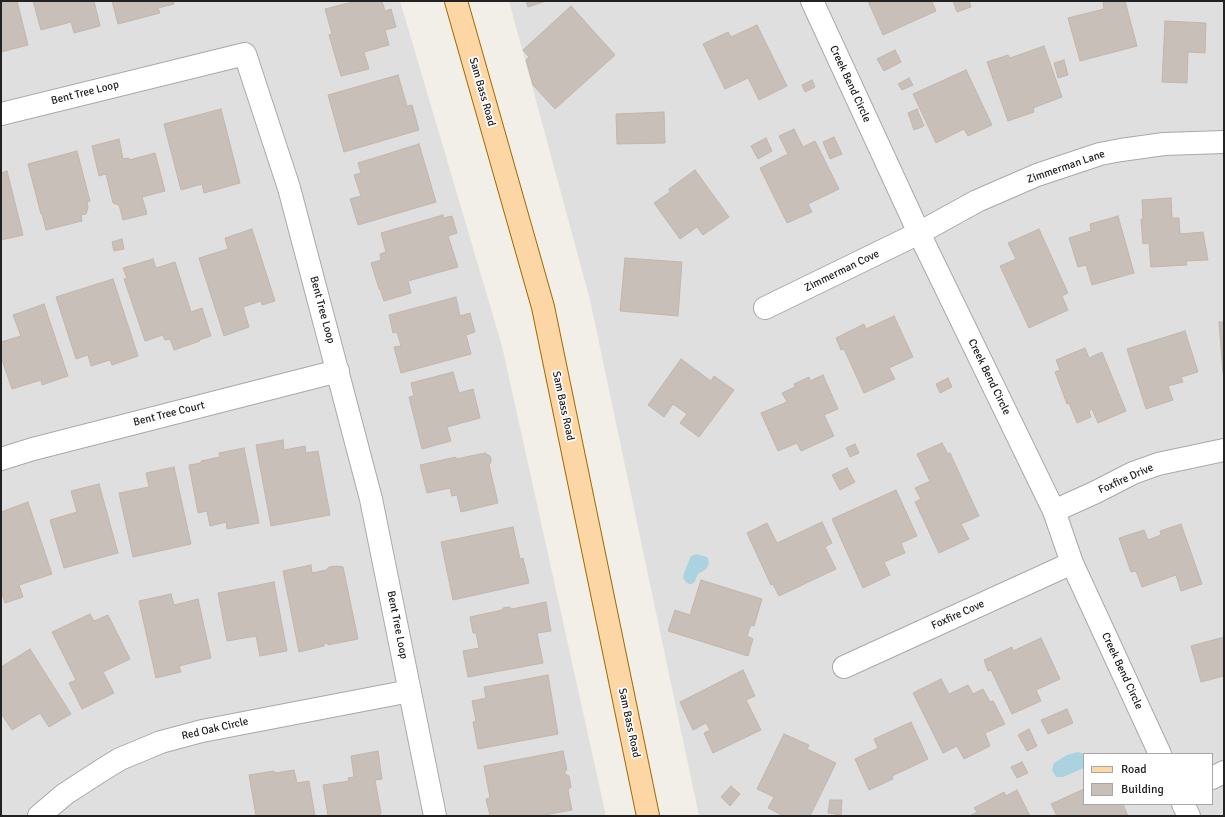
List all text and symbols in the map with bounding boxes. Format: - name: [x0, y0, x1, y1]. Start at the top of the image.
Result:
- street label: Creek Bend Circle: [826, 44, 874, 124]
- street label: Sam Bass Road: [466, 56, 498, 128]
- street label: Bent Tree Loop: [50, 78, 120, 108]
- street label: Zimmerman Lane: [1025, 147, 1107, 187]
- street label: Zimmerman Cove: [802, 247, 882, 295]
- street label: Bent Tree Loop: [307, 275, 337, 345]
- street label: Creek Bend Circle: [965, 337, 1013, 417]
- street label: Sam Bass Road: [549, 370, 577, 442]
- street label: Bent Tree Court: [132, 399, 206, 429]
- street label: Foxfire Drive: [1096, 461, 1156, 497]
- street label: Bent Tree Loop: [384, 590, 410, 660]
- street label: Foxfire Cove: [929, 597, 987, 633]
- street label: Creek Bend Circle: [1098, 631, 1146, 711]
- street label: Sam Bass Road: [615, 687, 643, 759]
- street label: Red Oak Circle: [180, 715, 250, 743]
- legend: [1083, 753, 1213, 805]
- text: Road: [1121, 762, 1147, 777]
- text: Building: [1121, 782, 1164, 797]

